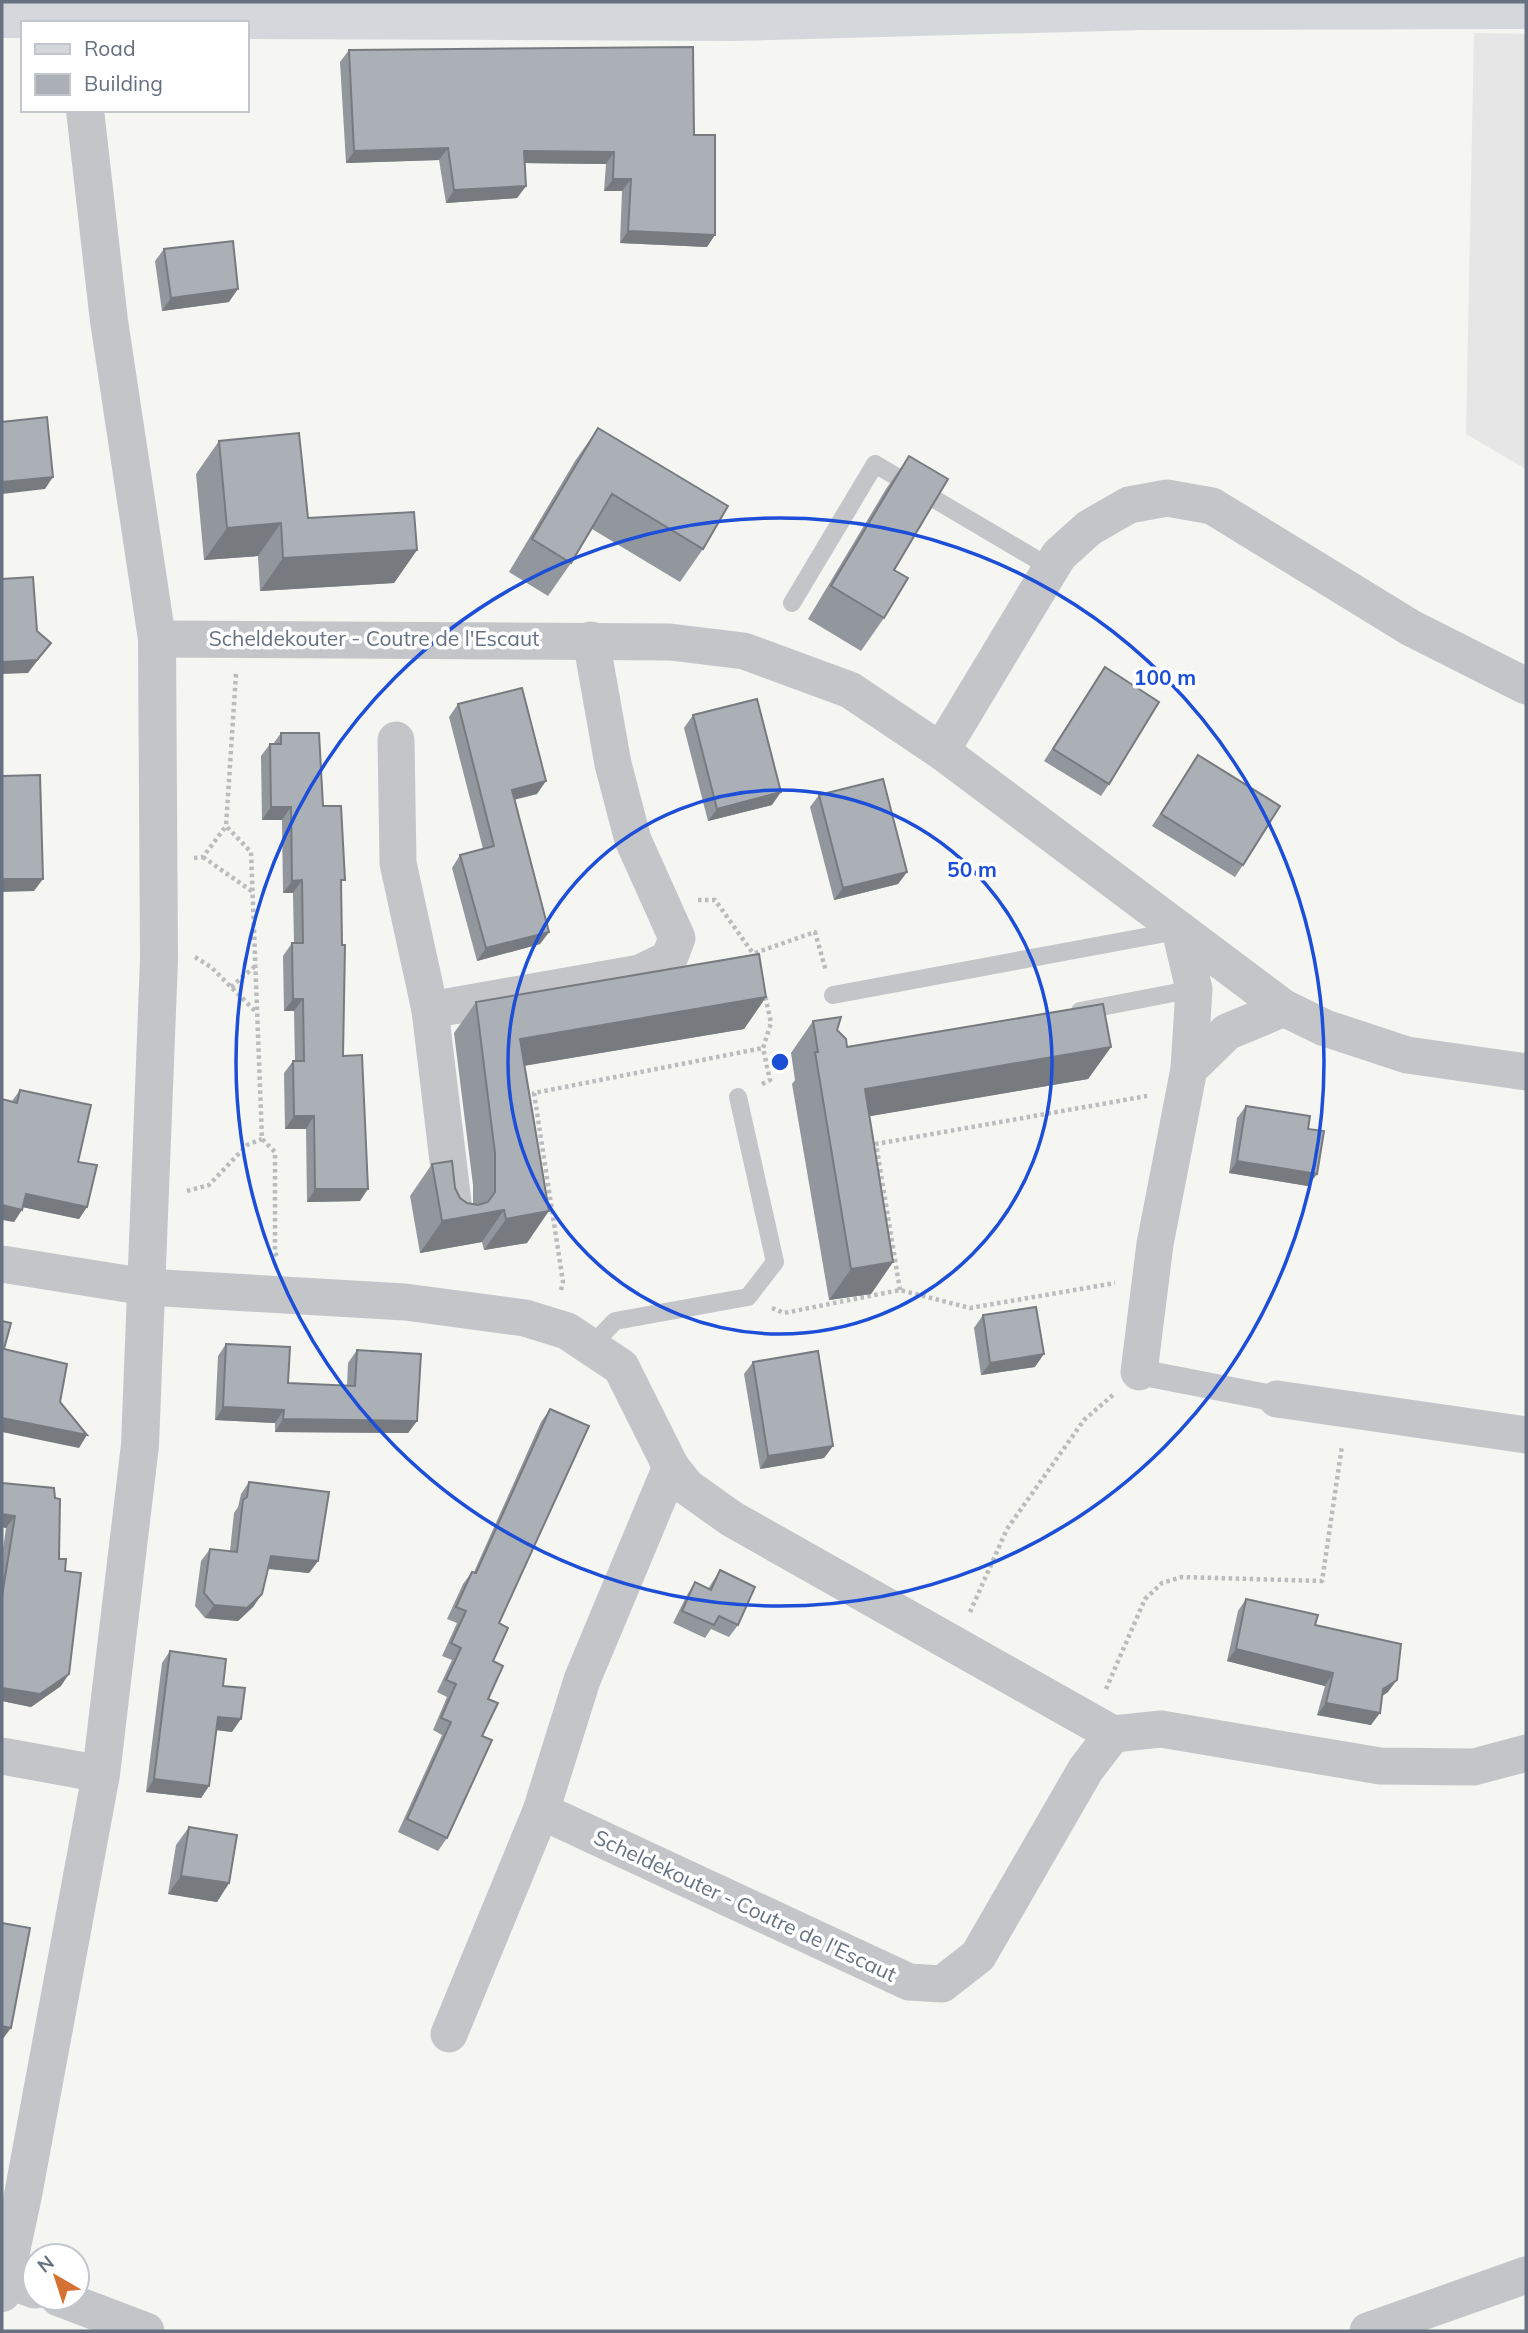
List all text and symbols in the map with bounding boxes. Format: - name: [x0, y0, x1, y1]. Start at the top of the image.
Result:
- legend: [21, 21, 248, 112]
- text: Road: [84, 35, 135, 61]
- text: Building: [84, 70, 163, 96]
- street label: Scheldekouter - Coutre de l'Escaut: [209, 625, 539, 651]
- text: 100 m: [1134, 664, 1196, 690]
- text: 50 m: [947, 856, 997, 882]
- centre of rings: [768, 1050, 792, 1074]
- street label: Scheldekouter - Coutre de l'Escaut: [590, 1823, 901, 1987]
- north arrow: [21, 2242, 91, 2312]
- text: N: [32, 2250, 58, 2278]

